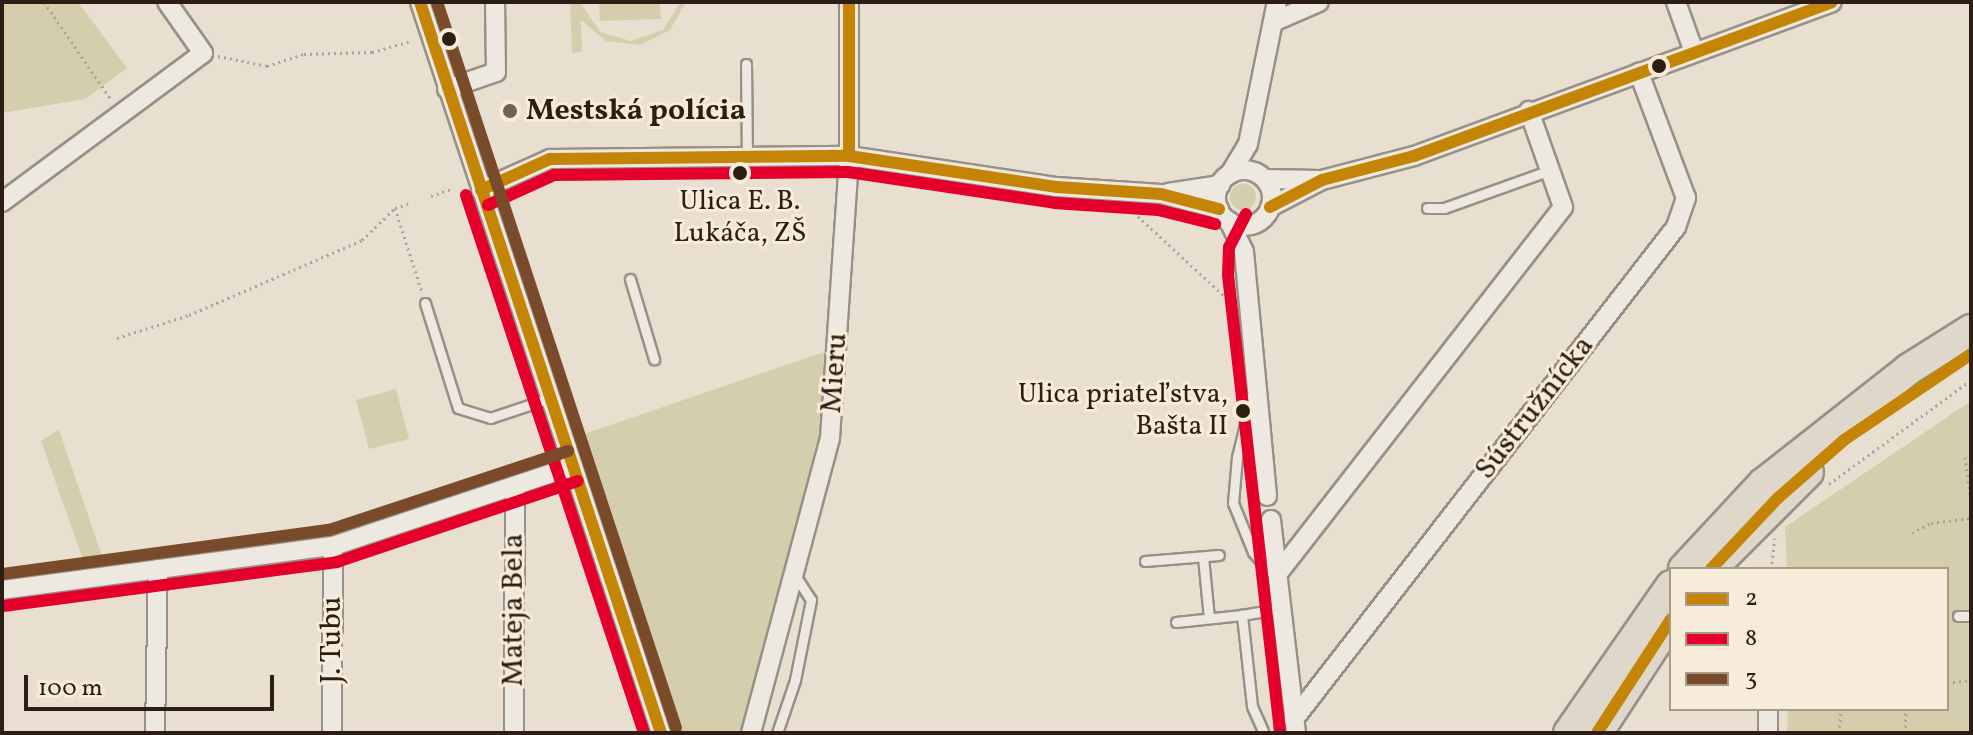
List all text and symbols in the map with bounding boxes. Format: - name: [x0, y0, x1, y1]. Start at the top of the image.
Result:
- unlabelled marker: [441, 31, 457, 47]
- unlabelled marker: [1651, 58, 1667, 74]
- place label: Mestská polícia: [526, 93, 746, 129]
- marker: Mestská polícia: [501, 102, 519, 120]
- marker: Ulica E. B. Lukáča, ZŠ: [732, 165, 748, 181]
- place label: Ulica E. B. Lukáča, ZŠ: [673, 185, 807, 251]
- street label: Sústružnícka: [1468, 329, 1602, 487]
- street label: Mieru: [814, 332, 856, 414]
- place label: Ulica priateľstva, Bašta II: [1018, 378, 1228, 444]
- marker: Ulica priateľstva, Bašta II: [1235, 403, 1251, 419]
- street label: Mateja Bela: [496, 533, 532, 687]
- legend: [1669, 567, 1949, 711]
- text: 2: [1745, 582, 1758, 616]
- street label: J. Tubu: [314, 596, 350, 684]
- text: 8: [1745, 622, 1757, 656]
- scale bar: [28, 659, 278, 709]
- text: 3: [1745, 662, 1757, 696]
- text: 100 m: [38, 672, 103, 706]

